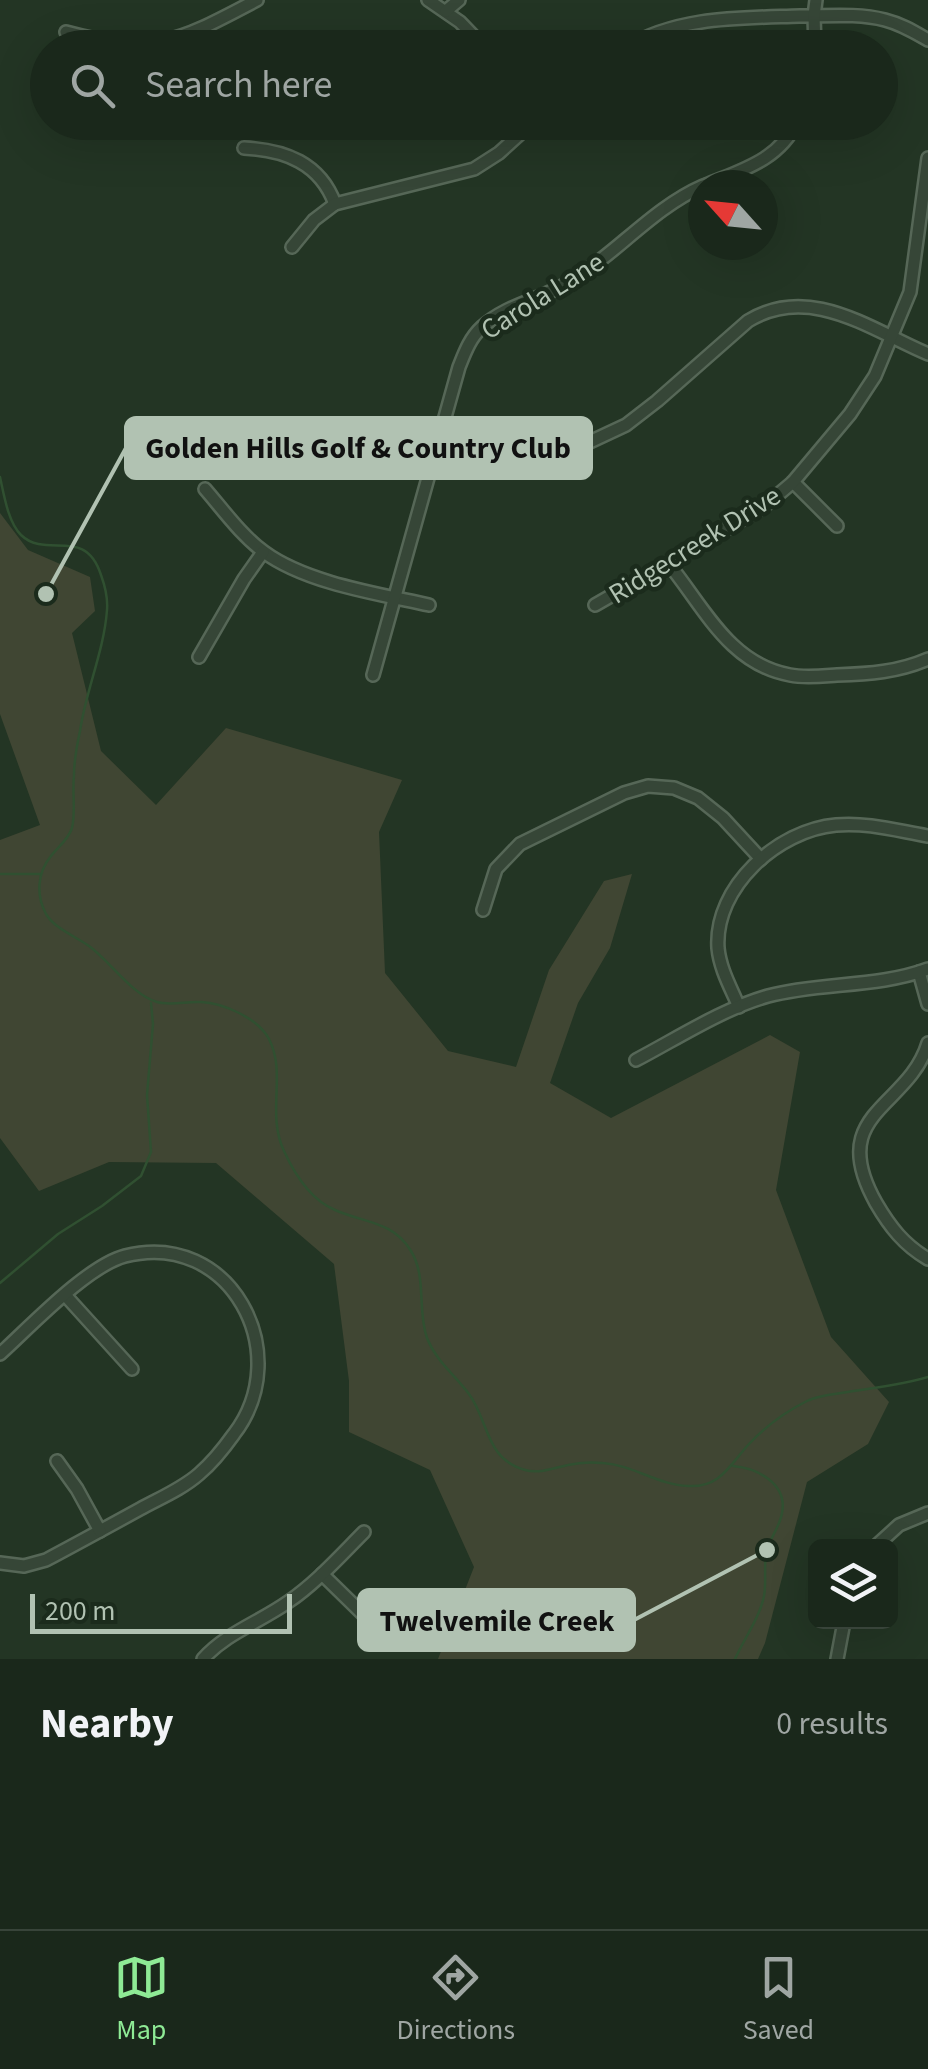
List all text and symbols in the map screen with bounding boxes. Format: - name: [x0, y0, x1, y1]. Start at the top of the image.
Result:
- search box: [30, 30, 898, 140]
- icon: search: [65, 58, 120, 113]
- text: Search here: [145, 58, 332, 112]
- north arrow: [688, 170, 778, 260]
- street label: Carola Lane: [473, 242, 612, 350]
- callout: Golden Hills Golf & Country Club: [126, 418, 591, 478]
- text: Golden Hills Golf & Country Club: [145, 427, 571, 470]
- street label: Ridgecreek Drive: [601, 476, 788, 614]
- map controls: [808, 1539, 898, 1629]
- button: layers: [808, 1539, 898, 1629]
- scale bar: [30, 1589, 292, 1634]
- callout: Twelvemile Creek: [359, 1590, 634, 1650]
- text: 200 m: [45, 1591, 116, 1631]
- text: Twelvemile Creek: [380, 1600, 615, 1643]
- text: Nearby: [40, 1694, 174, 1754]
- text: 0 results: [776, 1701, 888, 1747]
- tab: Map: [114, 1950, 169, 2050]
- tab: Directions: [397, 1950, 515, 2050]
- tab: Saved: [743, 1950, 814, 2050]

